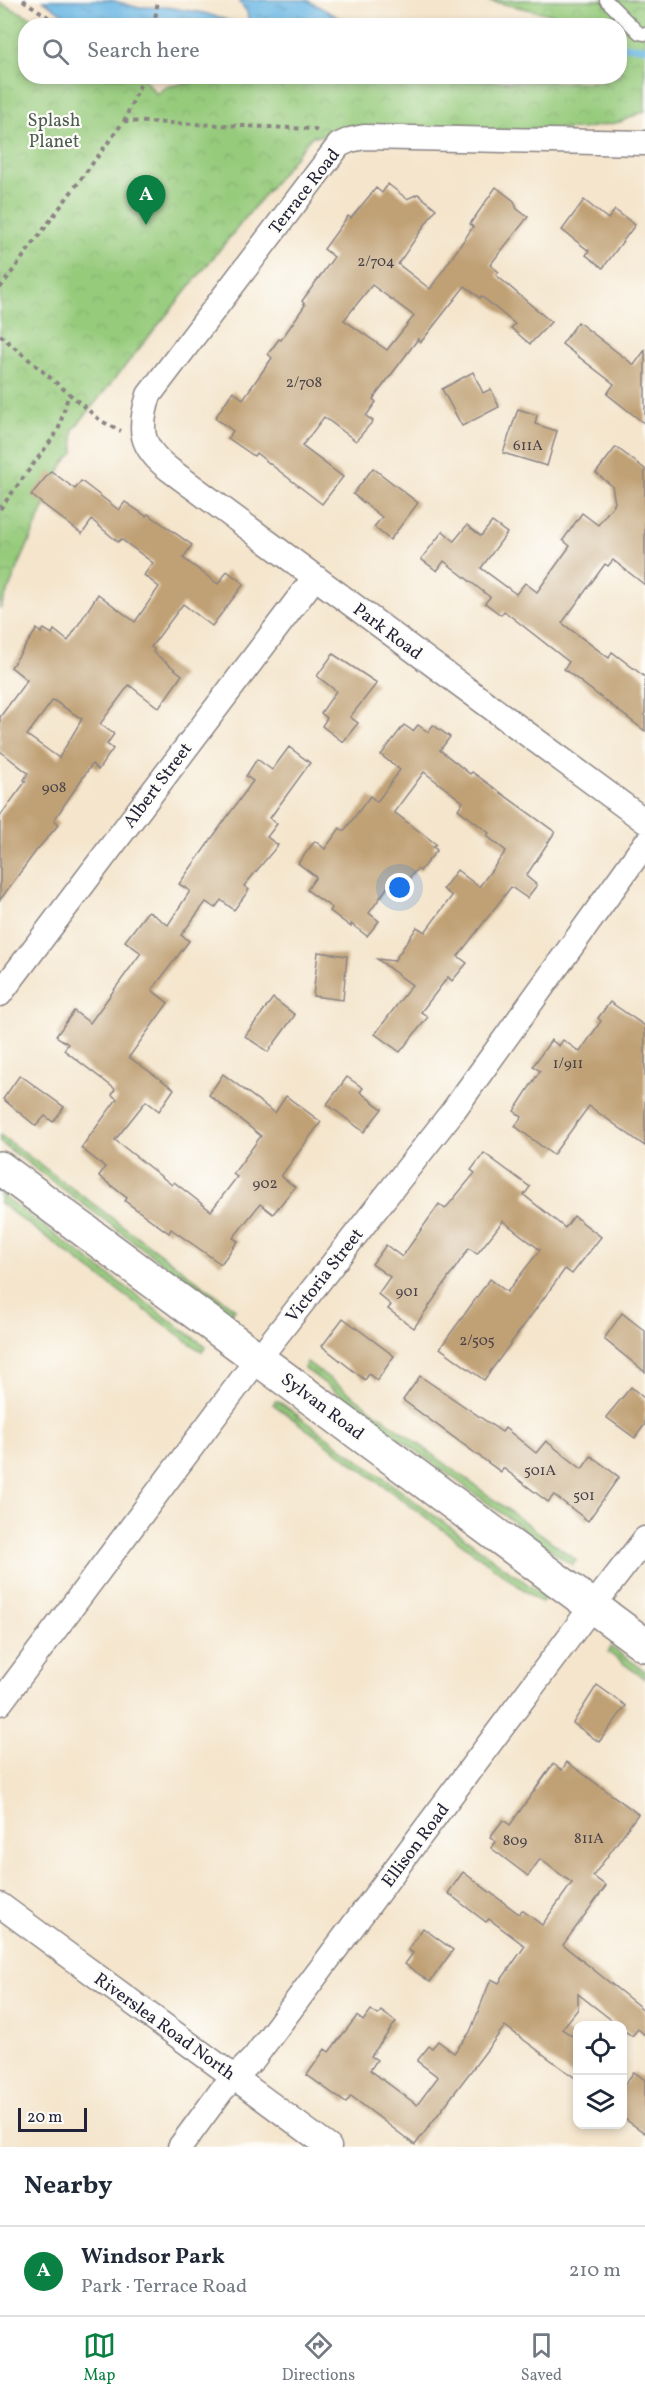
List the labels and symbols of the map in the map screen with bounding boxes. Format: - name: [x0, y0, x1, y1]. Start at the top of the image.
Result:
- park label: Splash Planet: [28, 109, 81, 155]
- street label: Terrace Road: [264, 144, 347, 240]
- pin: A: [126, 176, 166, 225]
- house number: 2/704: [357, 252, 395, 273]
- house number: 2/708: [286, 373, 322, 394]
- house number: 611A: [513, 436, 543, 457]
- street label: Park Road: [347, 598, 427, 667]
- street label: Albert Street: [118, 738, 199, 834]
- house number: 908: [42, 778, 66, 799]
- your location: [385, 873, 414, 902]
- house number: 1/911: [553, 1054, 583, 1075]
- house number: 902: [252, 1174, 278, 1195]
- street label: Victoria Street: [280, 1224, 370, 1328]
- house number: 901: [396, 1282, 418, 1303]
- house number: 2/505: [459, 1331, 495, 1352]
- street label: Sylvan Road: [275, 1368, 369, 1447]
- house number: 501A: [524, 1461, 557, 1482]
- house number: 501: [573, 1486, 595, 1507]
- street label: Ellison Road: [376, 1799, 456, 1893]
- house number: 811A: [574, 1829, 604, 1850]
- house number: 809: [503, 1831, 527, 1852]
- street label: Riverslea Road North: [88, 1967, 240, 2087]
- scale bar: [18, 2105, 87, 2132]

